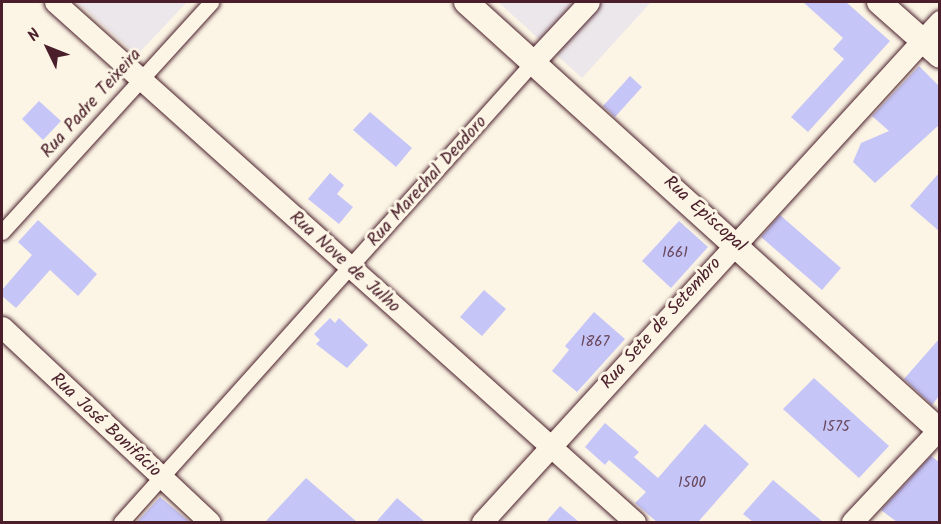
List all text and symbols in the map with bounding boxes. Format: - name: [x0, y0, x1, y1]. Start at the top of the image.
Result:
- north arrow: [18, 18, 78, 78]
- text: N: [22, 23, 47, 48]
- street label: Rua Padre Teixeira: [37, 45, 147, 163]
- street label: Rua Marechal Deodoro: [364, 112, 492, 252]
- street label: Rua Episcopal: [658, 172, 750, 258]
- street label: Rua Nove de Julho: [284, 208, 404, 318]
- house number: 1661: [662, 245, 688, 263]
- street label: Rua Sete de Setembro: [597, 254, 727, 394]
- house number: 1867: [581, 334, 609, 352]
- street label: Rua José Bonifácio: [45, 369, 165, 483]
- house number: 1575: [822, 419, 850, 437]
- house number: 1500: [678, 475, 706, 493]

